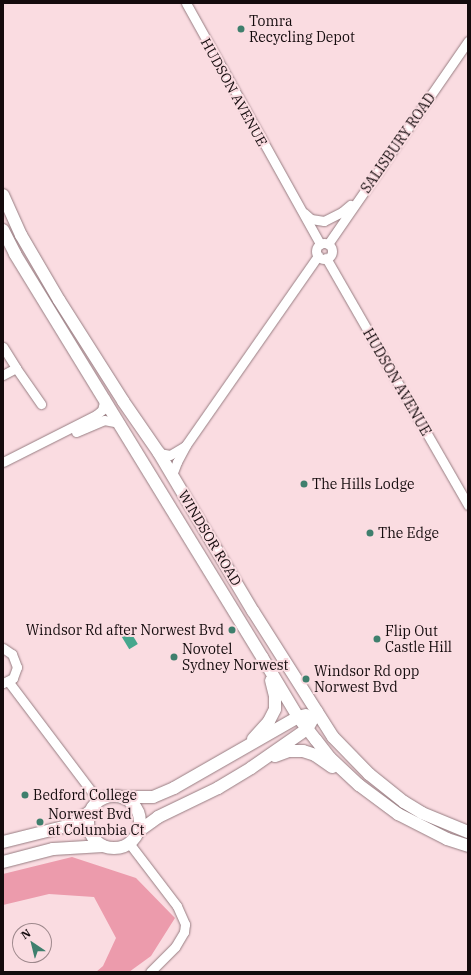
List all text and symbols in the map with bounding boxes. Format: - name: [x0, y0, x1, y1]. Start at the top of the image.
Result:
- place label: Tomra Recycling Depot: [249, 13, 355, 46]
- marker: Tomra Recycling Depot: [236, 24, 246, 34]
- street label: HUDSON AVENUE: [197, 35, 271, 149]
- street label: SALISBURY ROAD: [357, 90, 439, 196]
- street label: HUDSON AVENUE: [359, 325, 435, 439]
- place label: The Hills Lodge: [312, 476, 414, 492]
- marker: The Hills Lodge: [299, 479, 309, 489]
- street label: WINDSOR ROAD: [175, 487, 245, 589]
- place label: The Edge: [378, 525, 439, 541]
- marker: The Edge: [365, 528, 375, 538]
- place label: Windsor Rd after Norwest Bvd: [26, 622, 224, 638]
- place label: Flip Out Castle Hill: [385, 623, 452, 656]
- marker: Windsor Rd after Norwest Bvd: [227, 625, 237, 635]
- marker: Flip Out Castle Hill: [372, 634, 382, 644]
- place label: Novotel Sydney Norwest: [182, 641, 289, 674]
- marker: Novotel Sydney Norwest: [169, 652, 179, 662]
- place label: Windsor Rd opp Norwest Bvd: [314, 663, 419, 696]
- marker: Windsor Rd opp Norwest Bvd: [301, 674, 311, 684]
- place label: Bedford College: [33, 787, 137, 803]
- marker: Bedford College: [20, 790, 30, 800]
- place label: Norwest Bvd at Columbia Ct: [48, 806, 144, 838]
- marker: Norwest Bvd at Columbia Ct: [35, 817, 45, 827]
- north arrow: [12, 923, 52, 963]
- text: N: [18, 926, 33, 942]

